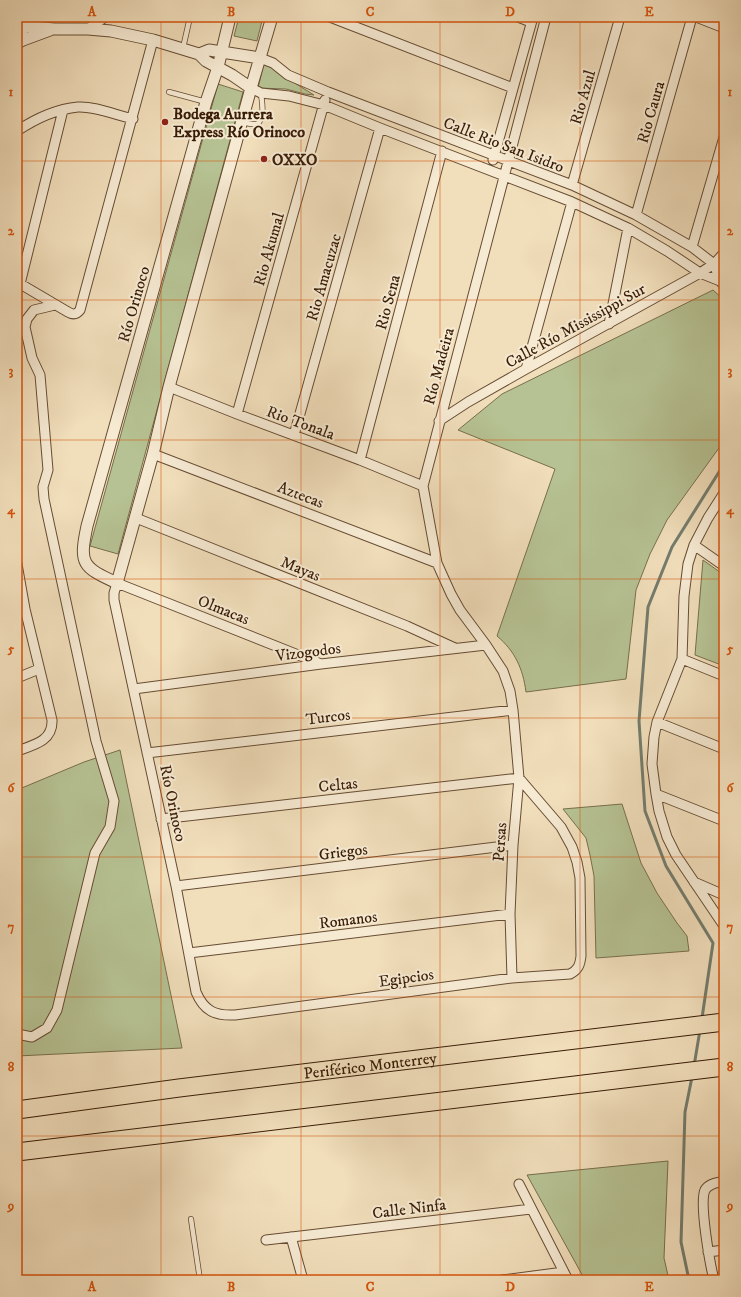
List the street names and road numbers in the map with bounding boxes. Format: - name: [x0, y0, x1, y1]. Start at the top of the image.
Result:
- street label: Rio Azul: [566, 68, 600, 127]
- street label: Rio Caura: [633, 79, 669, 146]
- street label: Calle Rio San Isidro: [440, 113, 567, 177]
- street label: Rio Akumal: [249, 210, 289, 288]
- street label: Rio Amacuzac: [302, 231, 346, 323]
- street label: Río Orinoco: [114, 264, 154, 345]
- street label: Rio Sena: [371, 272, 405, 332]
- street label: Calle Río Mississippi Sur: [502, 279, 649, 373]
- street label: Río Madeira: [419, 325, 459, 407]
- street label: Rio Tonala: [264, 401, 338, 445]
- street label: Aztecas: [275, 477, 327, 513]
- street label: Mayas: [278, 552, 323, 586]
- street label: Olmacas: [195, 591, 252, 629]
- street label: Vizogodos: [273, 638, 342, 666]
- street label: Turcos: [305, 704, 351, 730]
- street label: Río Orinoco: [155, 763, 191, 844]
- street label: Celtas: [318, 773, 359, 797]
- street label: Persas: [489, 822, 511, 862]
- street label: Griegos: [318, 839, 369, 865]
- street label: Romanos: [318, 906, 378, 933]
- street label: Egipcios: [377, 964, 435, 992]
- street label: Periférico Monterrey: [303, 1048, 438, 1084]
- street label: Calle Ninfa: [371, 1195, 447, 1223]

